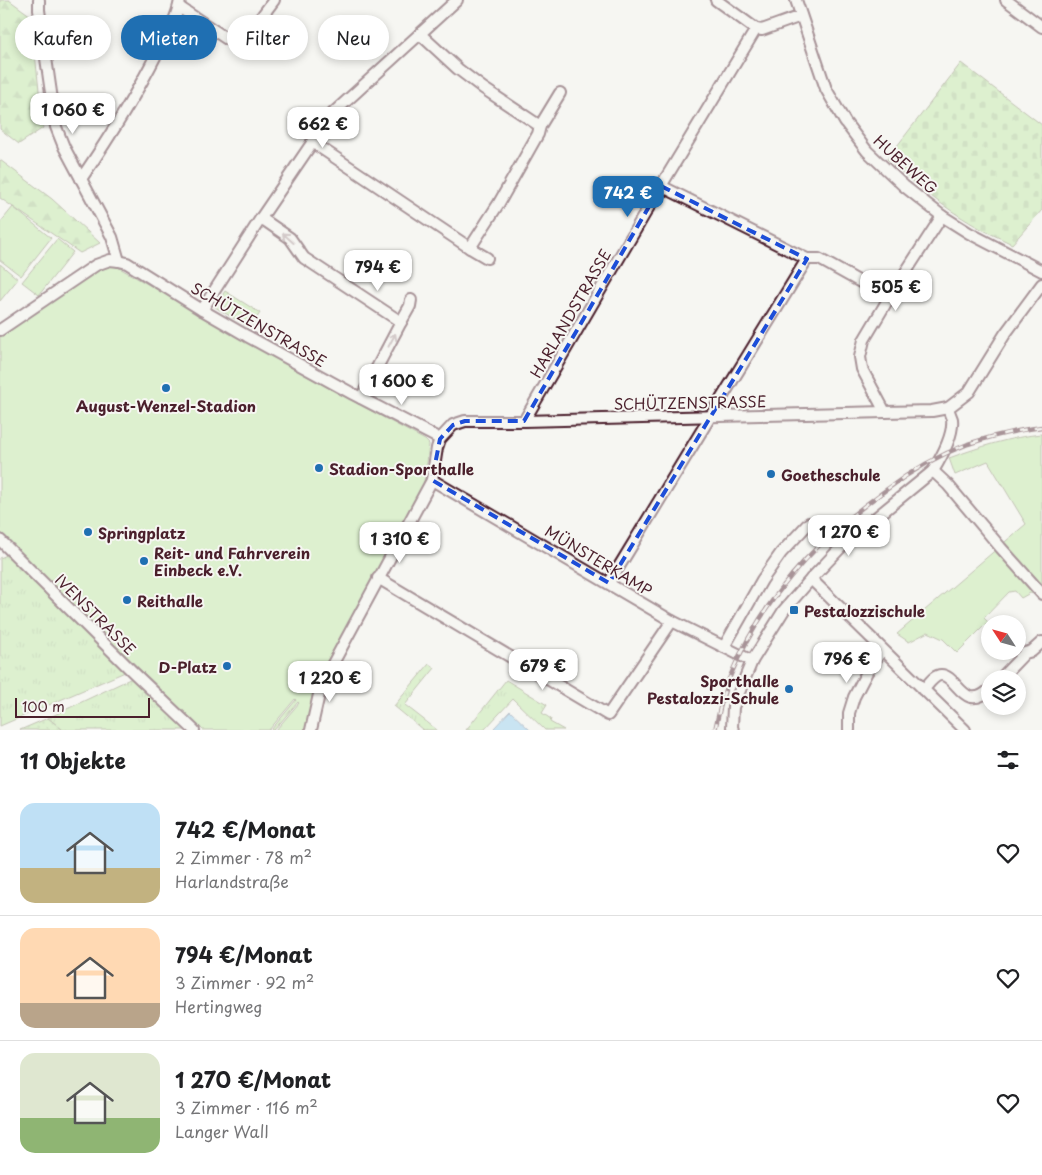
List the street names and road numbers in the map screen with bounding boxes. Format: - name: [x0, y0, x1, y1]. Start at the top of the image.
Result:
- street label: HUBEWEG: [869, 129, 943, 199]
- street label: HARLANDSTRASSE: [524, 244, 616, 382]
- street label: SCHÜTZENSTRASSE: [187, 276, 331, 372]
- street label: SCHÜTZENSTRASSE: [613, 389, 767, 415]
- street label: MÜNSTERKAMP: [541, 519, 657, 601]
- street label: IVENSTRASSE: [50, 568, 142, 660]

